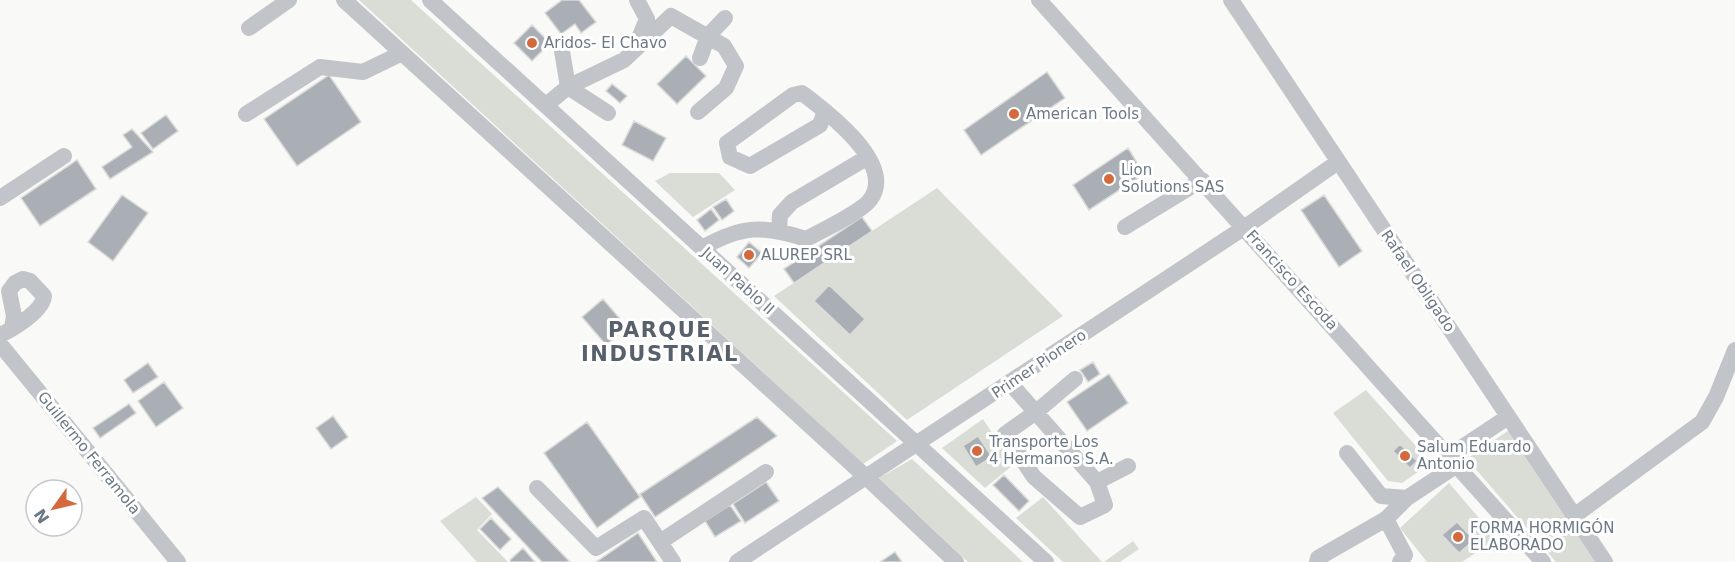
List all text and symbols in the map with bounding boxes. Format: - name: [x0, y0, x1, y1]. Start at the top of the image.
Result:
- place label: Aridos- El Chavo: [544, 34, 667, 52]
- marker: Aridos- El Chavo: [525, 36, 539, 50]
- place label: American Tools: [1026, 105, 1139, 123]
- marker: American Tools: [1007, 107, 1021, 121]
- place label: Lion Solutions SAS: [1121, 161, 1224, 196]
- marker: Lion Solutions SAS: [1102, 172, 1116, 186]
- street label: Francisco Escoda: [1242, 226, 1342, 334]
- street label: Rafael Obligado: [1377, 227, 1459, 335]
- street label: Juan Pablo II: [697, 243, 778, 318]
- place label: ALUREP SRL: [761, 246, 853, 264]
- marker: ALUREP SRL: [742, 248, 756, 262]
- district label: PARQUE INDUSTRIAL: [581, 318, 739, 366]
- street label: Primer Pionero: [988, 326, 1090, 402]
- street label: Guillermo Ferramola: [34, 388, 144, 518]
- place label: Transporte Los 4 Hermanos S.A.: [988, 433, 1114, 468]
- place label: Salum Eduardo Antonio: [1417, 438, 1531, 473]
- marker: Transporte Los 4 Hermanos S.A.: [970, 444, 984, 458]
- marker: Salum Eduardo Antonio: [1398, 449, 1412, 463]
- north arrow: [24, 478, 84, 538]
- text: N: [30, 505, 54, 527]
- place label: FORMA HORMIGÓN ELABORADO: [1470, 518, 1614, 554]
- marker: FORMA HORMIGÓN ELABORADO: [1451, 530, 1465, 544]

